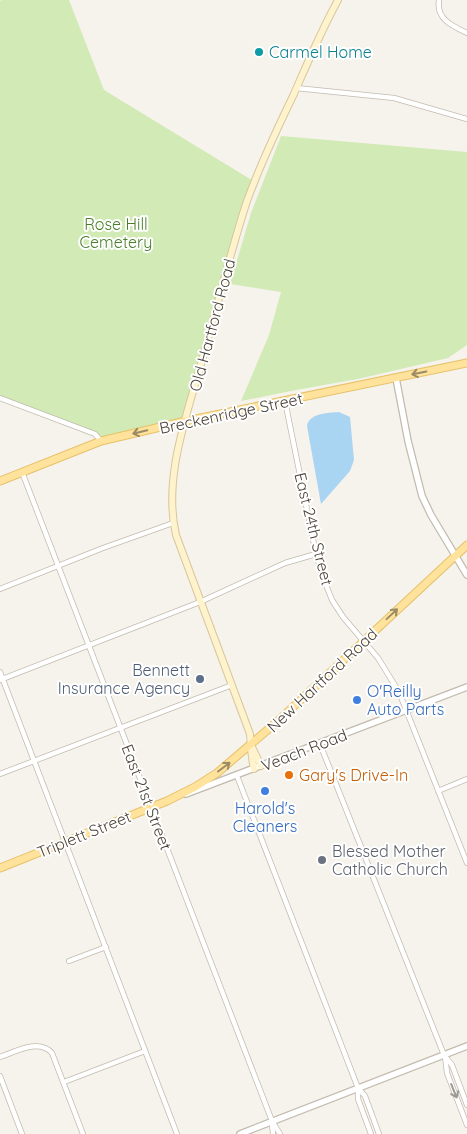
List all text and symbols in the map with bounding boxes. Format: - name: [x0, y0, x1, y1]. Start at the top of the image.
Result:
- place label: Carmel Home: [269, 42, 372, 62]
- marker: Carmel Home: [253, 46, 265, 58]
- park label: Rose Hill Cemetery: [80, 214, 152, 252]
- street label: Old Hartford Road: [185, 256, 239, 394]
- one-way arrow: [412, 369, 428, 379]
- street label: Breckenridge Street: [157, 388, 305, 438]
- one-way arrow: [133, 428, 149, 437]
- street label: East 24th Street: [290, 470, 338, 588]
- one-way arrow: [386, 608, 399, 620]
- street label: New Hartford Road: [263, 624, 381, 736]
- place label: Bennett Insurance Agency: [58, 660, 190, 698]
- marker: Bennett Insurance Agency: [194, 673, 206, 685]
- place label: O'Reilly Auto Parts: [367, 681, 444, 719]
- marker: O'Reilly Auto Parts: [351, 694, 363, 706]
- street label: Veach Road: [258, 724, 350, 776]
- street label: East 21st Street: [118, 741, 176, 853]
- one-way arrow: [217, 762, 231, 772]
- place label: Gary's Drive-In: [299, 765, 408, 785]
- marker: Gary's Drive-In: [283, 769, 295, 781]
- marker: Harold's Cleaners: [259, 785, 271, 797]
- place label: Harold's Cleaners: [233, 798, 297, 836]
- street label: Triplett Street: [34, 806, 134, 862]
- place label: Blessed Mother Catholic Church: [332, 841, 448, 879]
- marker: Blessed Mother Catholic Church: [316, 854, 328, 866]
- one-way arrow: [450, 1083, 459, 1098]

